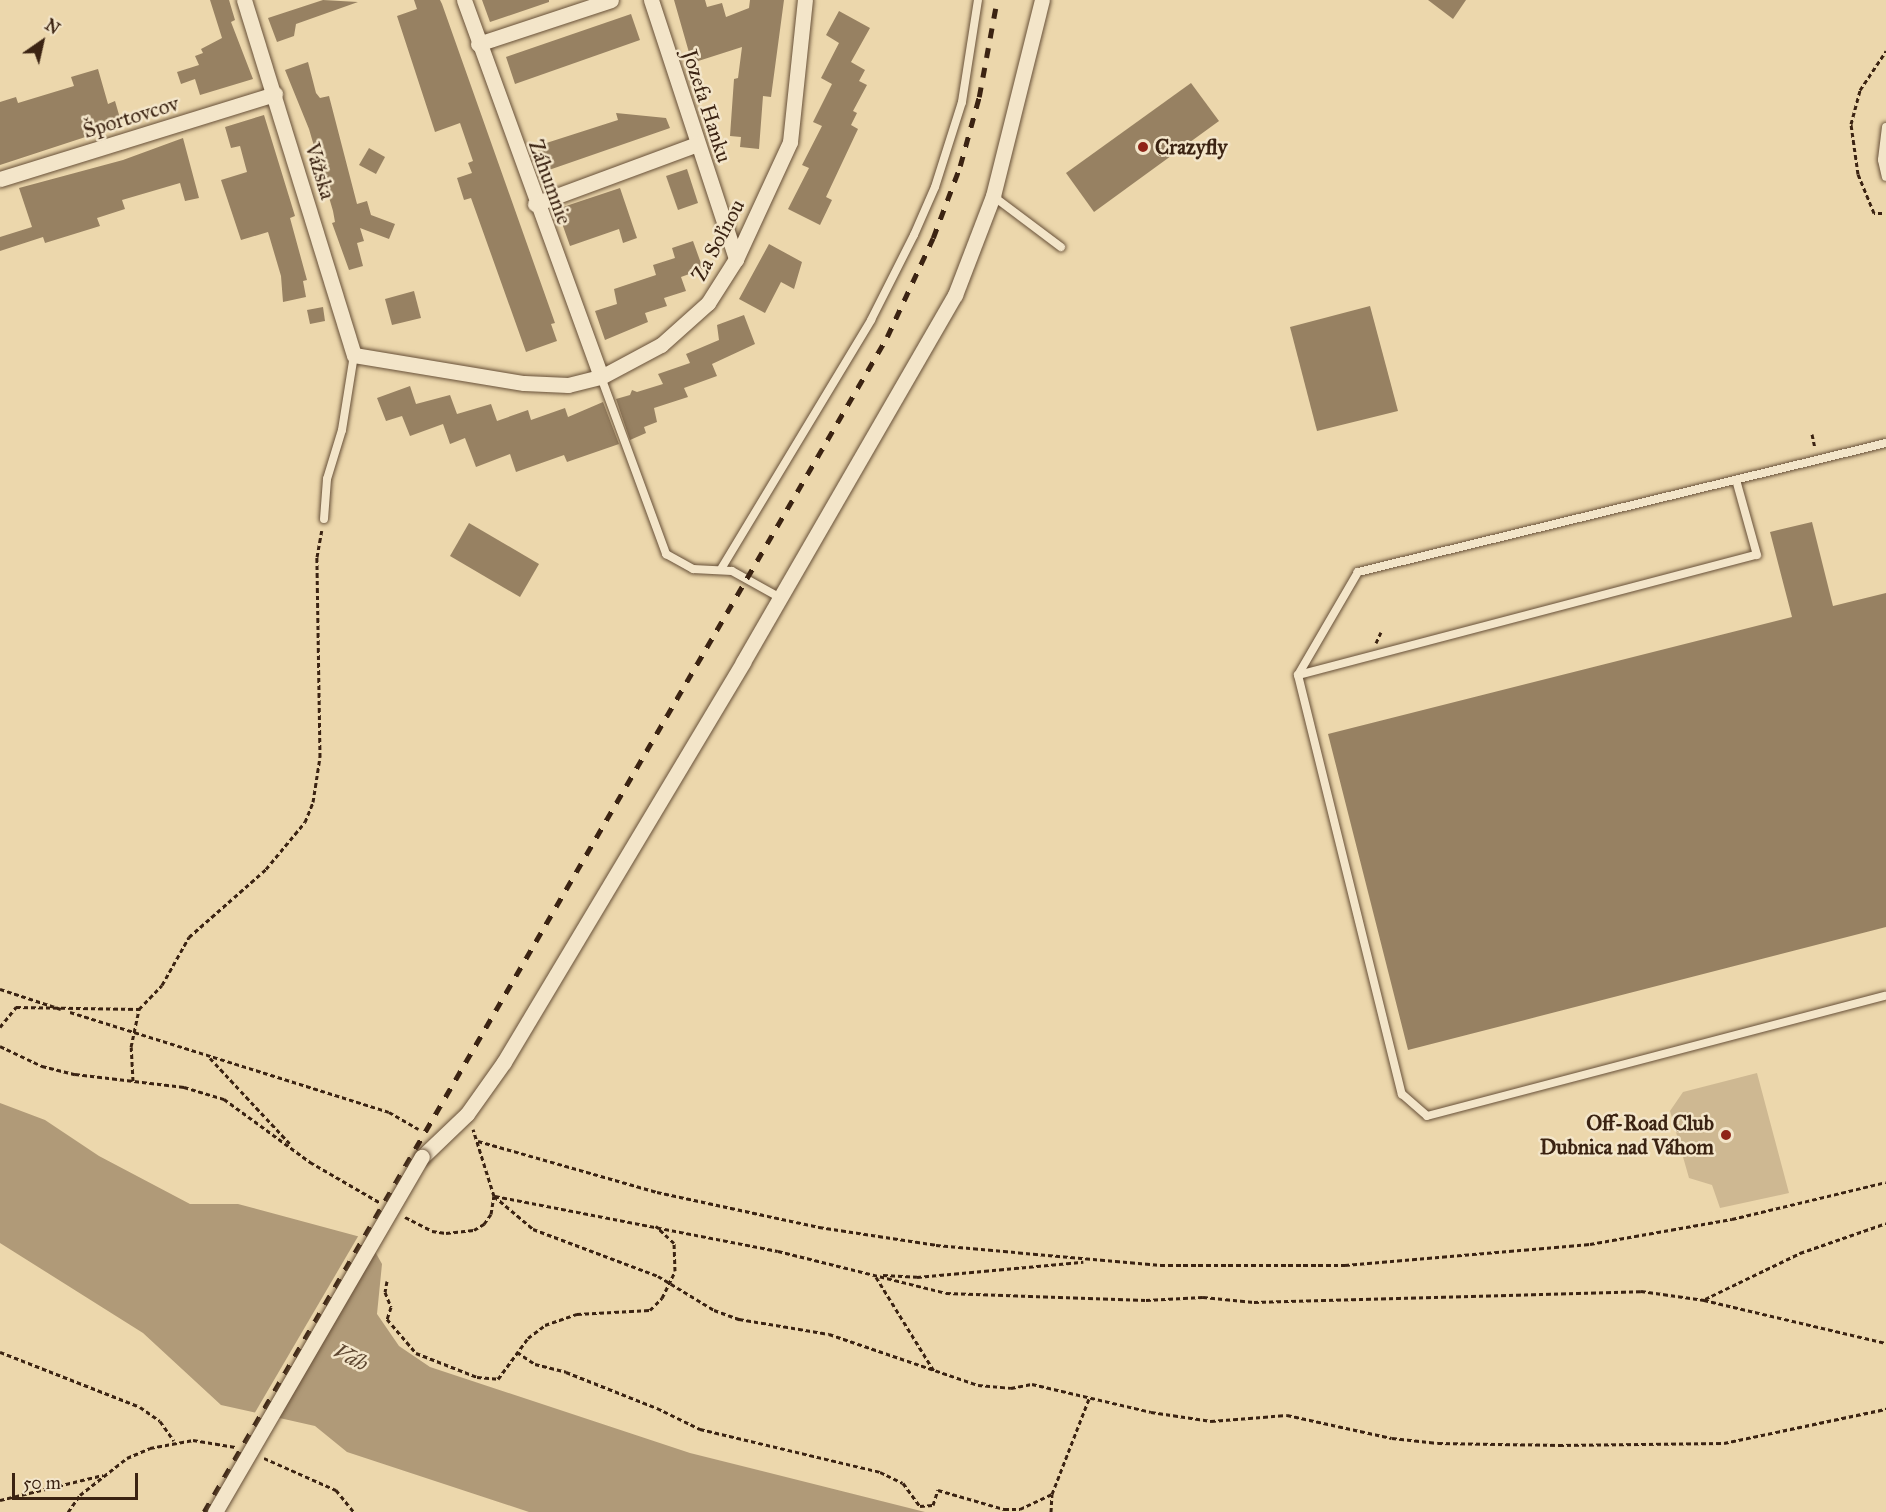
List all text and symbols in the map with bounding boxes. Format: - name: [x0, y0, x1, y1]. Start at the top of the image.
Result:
- north arrow: [12, 12, 72, 72]
- text: N: [41, 15, 63, 38]
- street label: Jozefa Hanku: [677, 46, 737, 166]
- street label: Športovcov: [80, 91, 182, 143]
- place label: Crazyfly: [1155, 134, 1227, 160]
- street label: Záhumnie: [523, 136, 577, 228]
- street label: Vážska: [300, 140, 340, 202]
- marker: Crazyfly: [1136, 140, 1150, 154]
- street label: Za Soľnou: [686, 195, 750, 285]
- place label: Off-Road Club Dubnica nad Váhom: [1540, 1110, 1714, 1160]
- marker: Off-Road Club Dubnica nad Váhom: [1719, 1128, 1733, 1142]
- water label: Váh: [329, 1337, 373, 1377]
- scale bar: [15, 1461, 141, 1499]
- text: 50 m: [23, 1472, 61, 1494]

